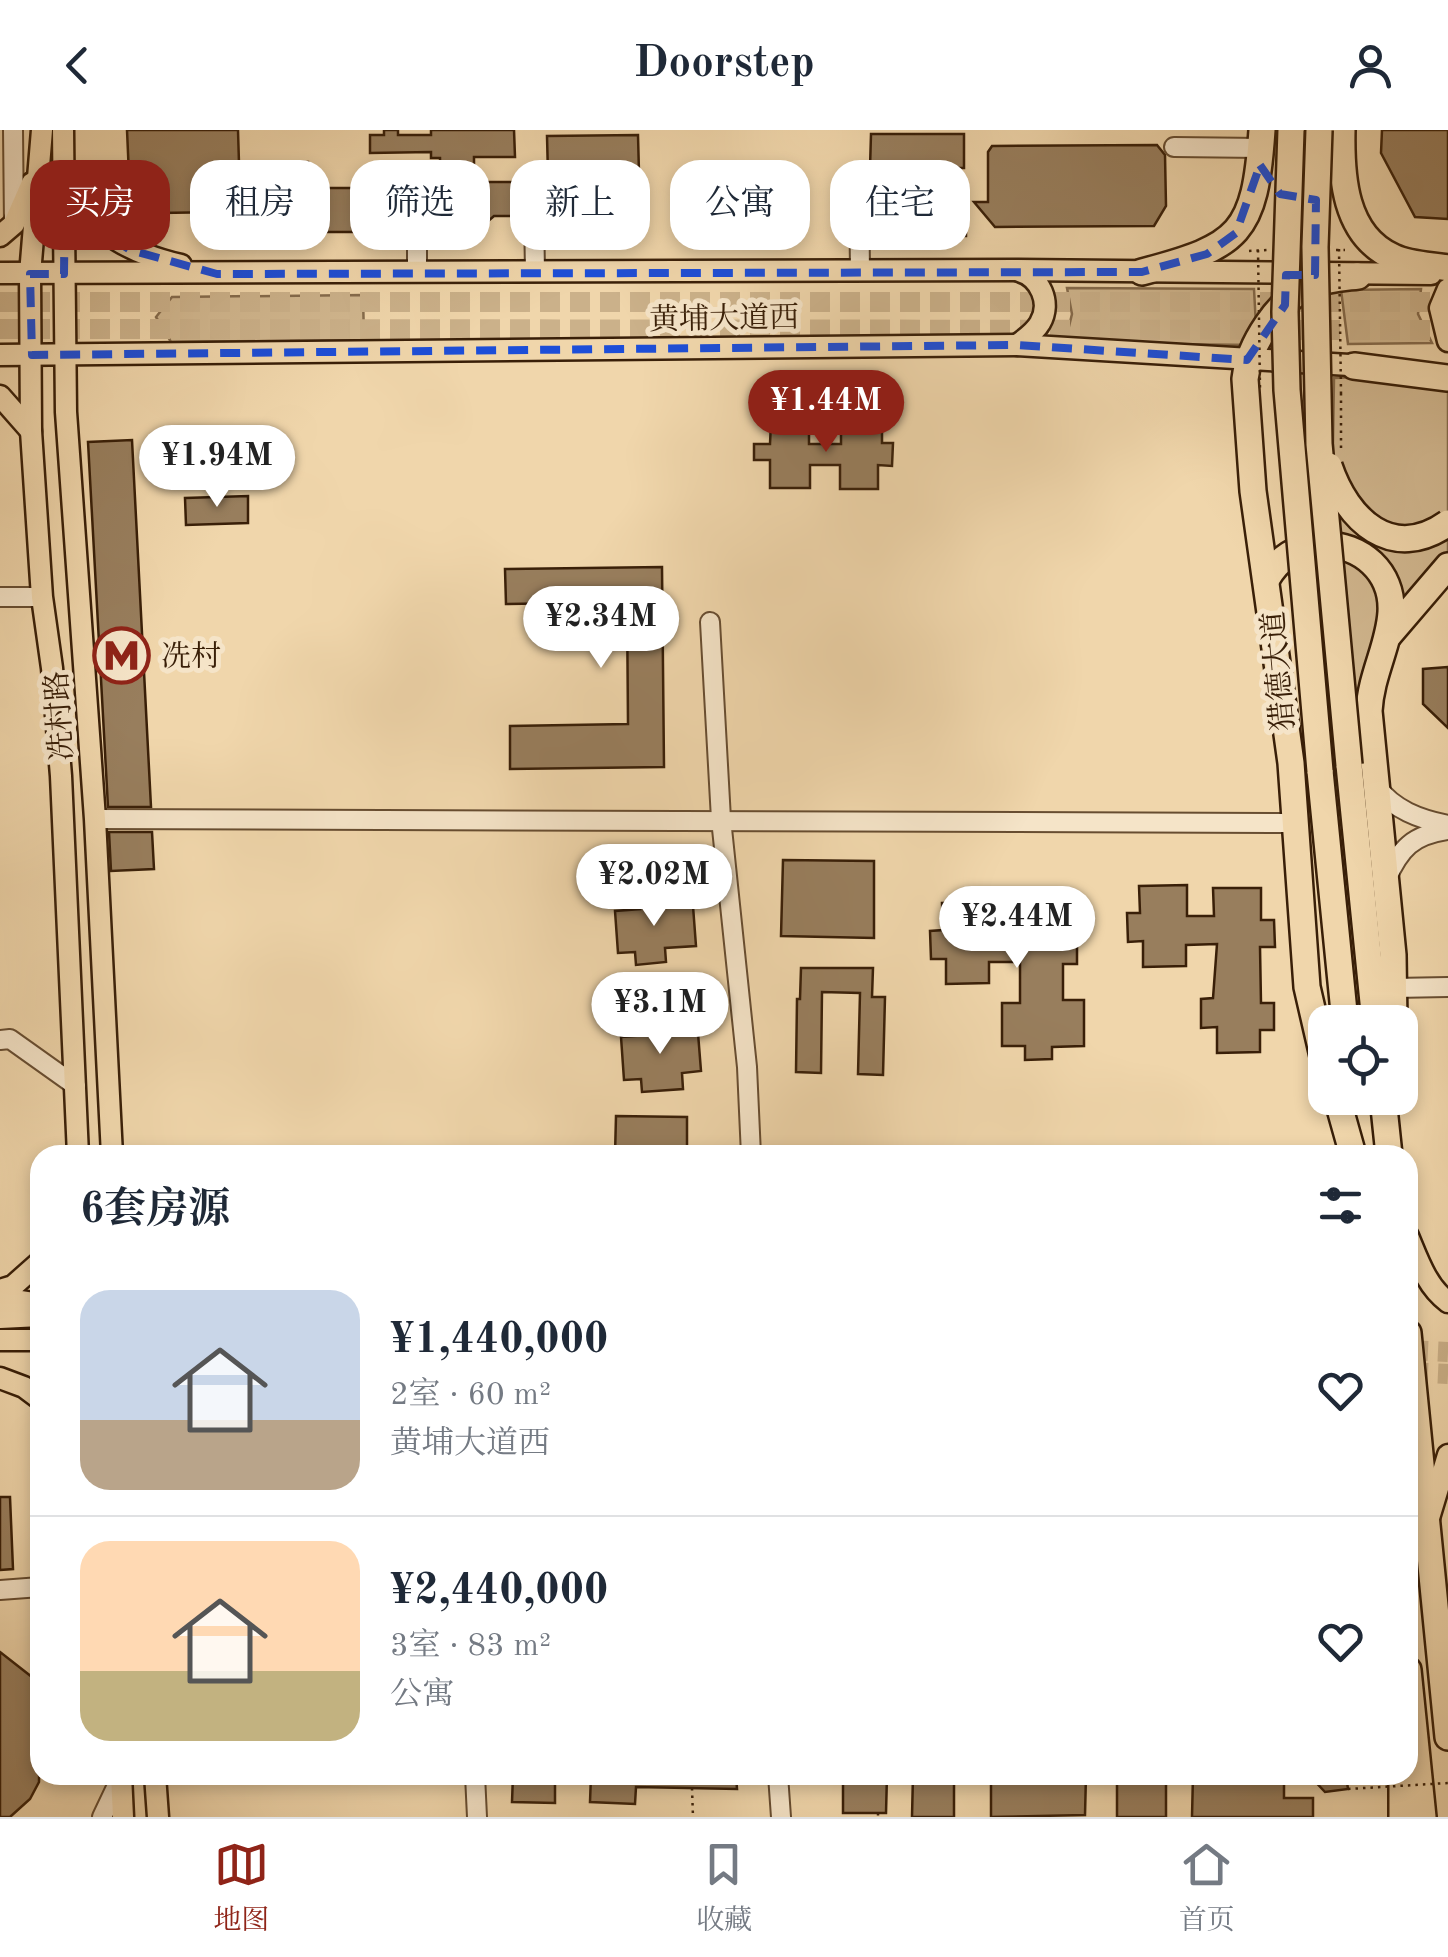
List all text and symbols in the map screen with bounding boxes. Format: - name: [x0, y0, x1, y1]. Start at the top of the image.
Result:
- icon: back: [50, 38, 105, 93]
- icon: person: [1343, 38, 1398, 93]
- text: Doorstep: [633, 42, 815, 87]
- chip: 买房: [30, 160, 170, 250]
- chip: 租房: [190, 160, 330, 250]
- chip: 筛选: [350, 160, 490, 250]
- chip: 新上: [510, 160, 650, 250]
- chip: 公寓: [670, 160, 810, 250]
- chip: 住宅: [830, 160, 970, 250]
- street label: 黄埔大道西: [649, 301, 799, 336]
- pin: ¥1.44M: [745, 370, 907, 455]
- text: ¥1.44M: [770, 386, 882, 418]
- pin: ¥1.94M: [136, 425, 298, 510]
- text: ¥1.94M: [161, 441, 273, 473]
- pin: ¥2.34M: [520, 586, 682, 671]
- text: ¥2.34M: [545, 602, 657, 634]
- street label: 猎德大道: [1257, 610, 1300, 732]
- metro station icon: 冼村: [92, 626, 152, 686]
- place label: 冼村: [161, 641, 221, 673]
- street label: 冼村路: [40, 670, 79, 762]
- pin: ¥2.02M: [573, 844, 735, 929]
- text: ¥2.02M: [598, 860, 710, 892]
- pin: ¥2.44M: [936, 886, 1098, 971]
- text: ¥2.44M: [961, 902, 1073, 934]
- pin: ¥3.1M: [590, 972, 730, 1057]
- text: ¥3.1M: [613, 988, 707, 1020]
- map controls: [1308, 1005, 1418, 1115]
- button: locate: [1308, 1005, 1418, 1115]
- icon: filters: [1313, 1178, 1368, 1233]
- text: 6套房源: [80, 1190, 230, 1232]
- text: ¥1,440,000: [390, 1320, 608, 1362]
- icon: home: [160, 1330, 280, 1450]
- icon: heart: [1313, 1363, 1368, 1418]
- text: 2室 · 60 m²: [390, 1380, 551, 1412]
- text: 黄埔大道西: [390, 1429, 550, 1461]
- text: ¥2,440,000: [390, 1571, 608, 1613]
- icon: home: [160, 1581, 280, 1701]
- icon: heart: [1313, 1614, 1368, 1669]
- text: 3室 · 83 m²: [390, 1631, 551, 1663]
- text: 公寓: [390, 1680, 454, 1712]
- tab: 地图: [213, 1837, 269, 1940]
- tab: 收藏: [696, 1837, 752, 1940]
- tab: 首页: [1179, 1837, 1235, 1940]

